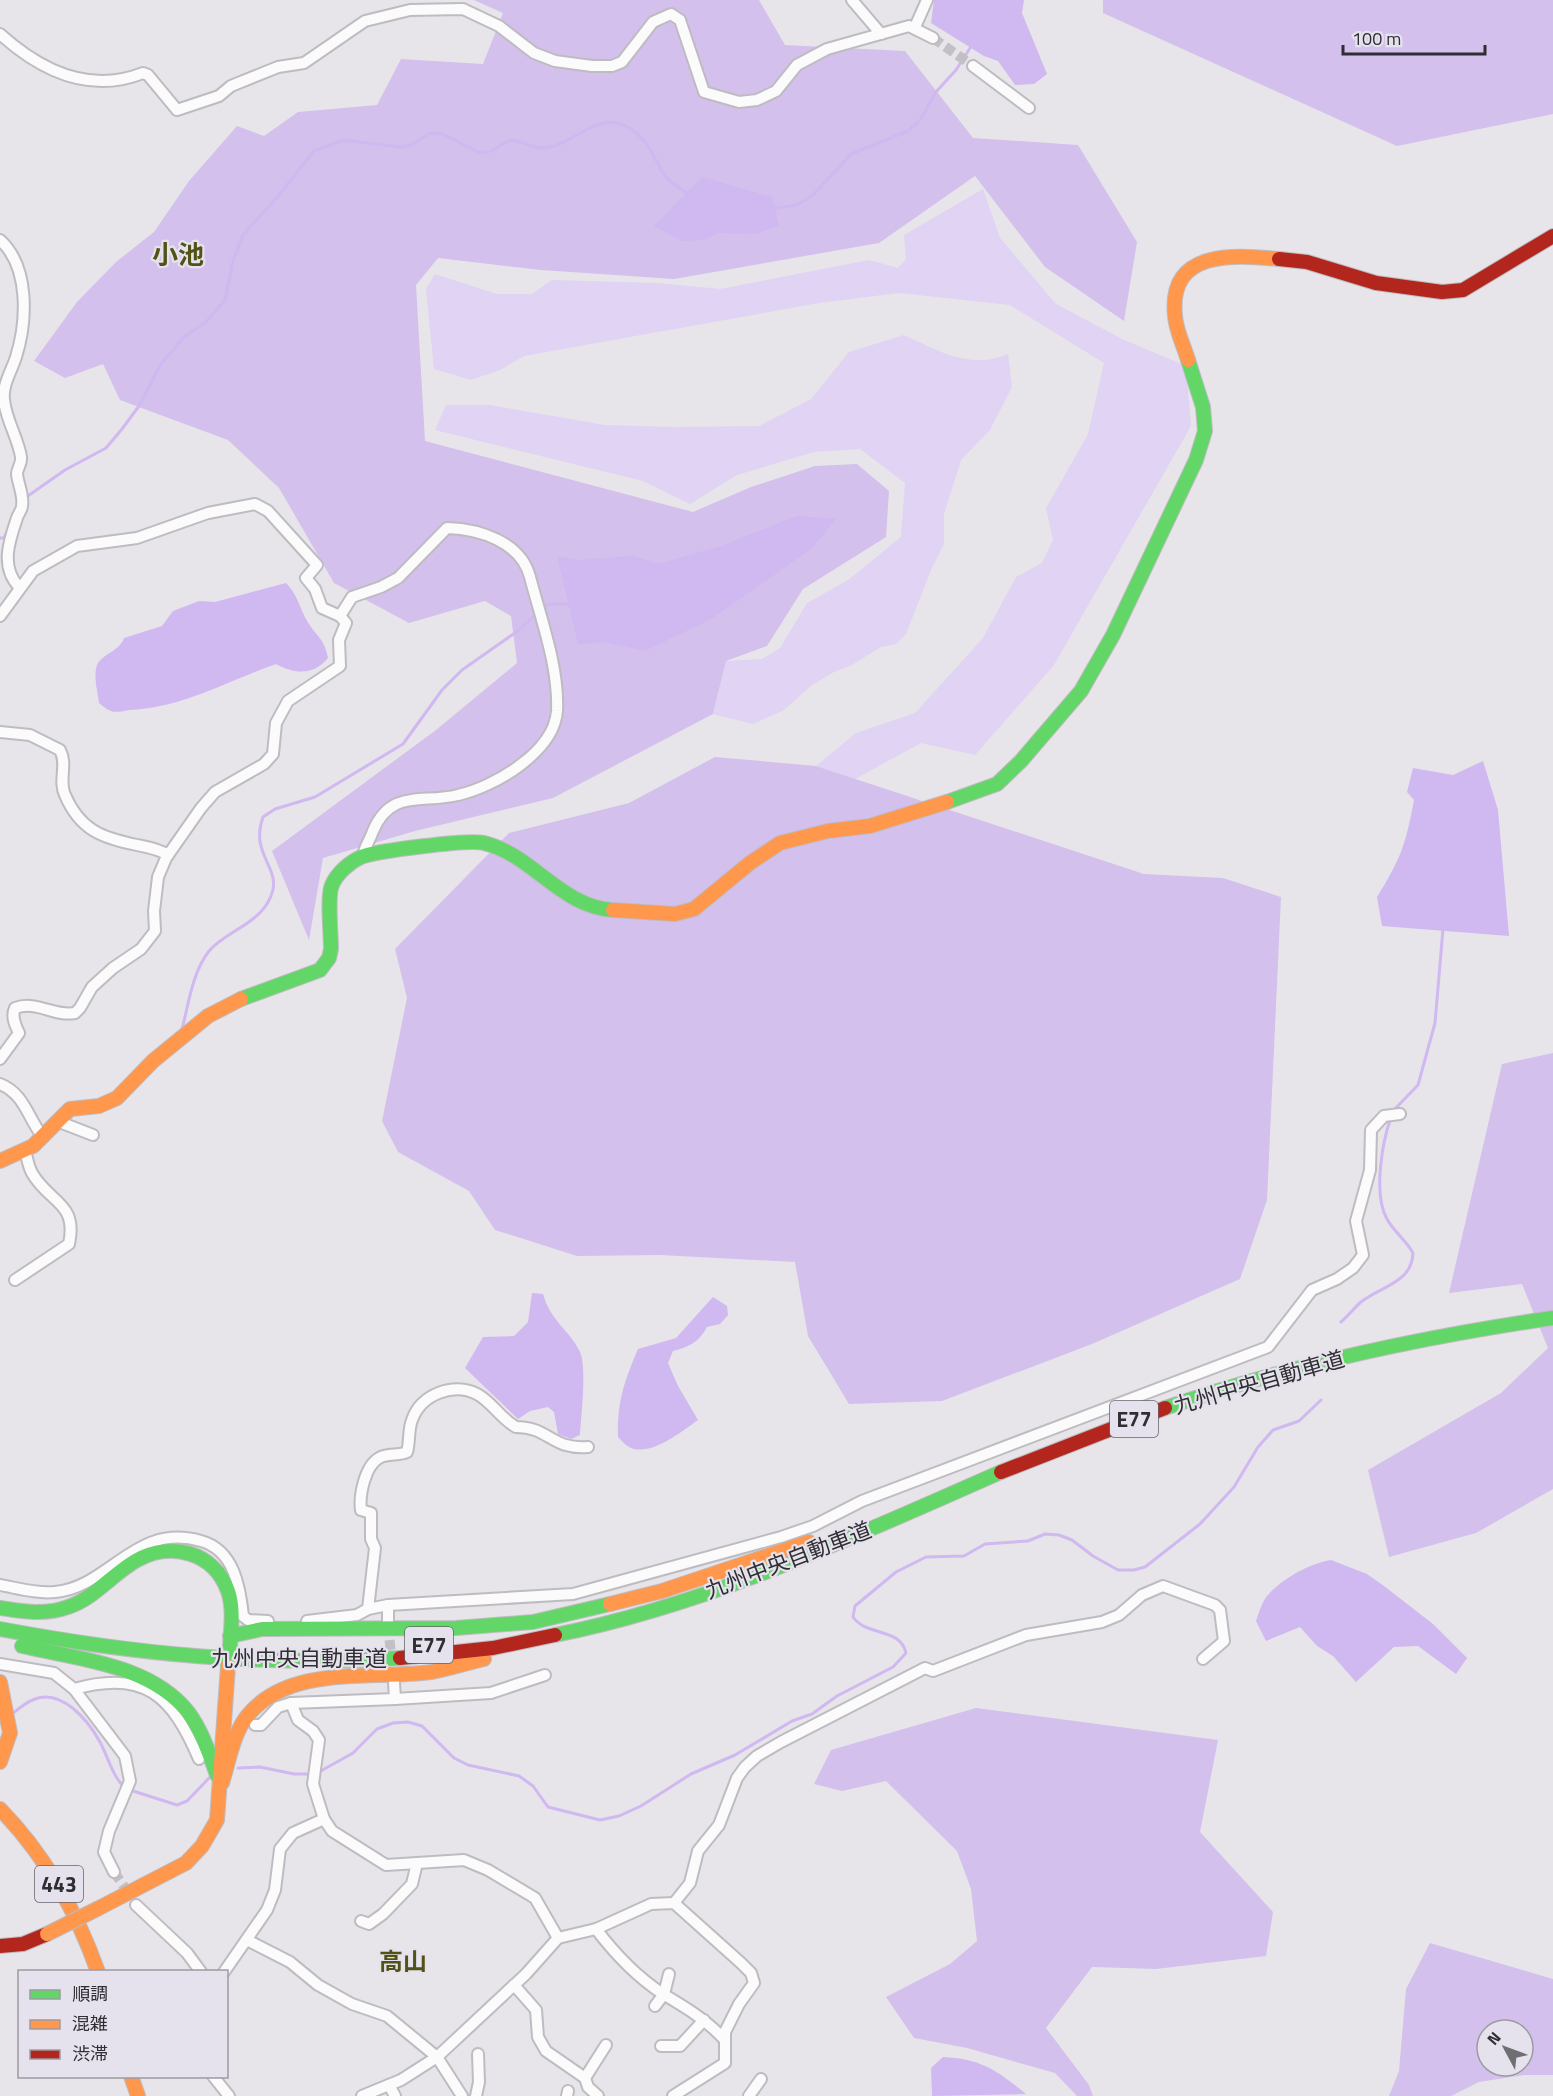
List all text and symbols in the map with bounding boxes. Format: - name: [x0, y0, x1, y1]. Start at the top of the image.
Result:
- scale bar: [1343, 18, 1486, 56]
- text: 100 m: [1352, 25, 1401, 52]
- district label: 小池: [152, 235, 204, 274]
- street label: 九州中央自動車道: [1170, 1341, 1348, 1423]
- road number: E77: [1110, 1401, 1158, 1437]
- street label: 九州中央自動車道: [700, 1513, 876, 1607]
- road number: E77: [405, 1627, 453, 1663]
- street label: 九州中央自動車道: [211, 1641, 387, 1675]
- road number: 443: [35, 1866, 83, 1902]
- district label: 高山: [379, 1943, 427, 1979]
- legend: [18, 1970, 228, 2078]
- text: 順調: [72, 1980, 108, 2007]
- text: 混雑: [72, 2010, 108, 2037]
- north arrow: [1475, 2018, 1535, 2078]
- text: N: [1481, 2026, 1506, 2050]
- text: 渋滞: [72, 2040, 108, 2067]

